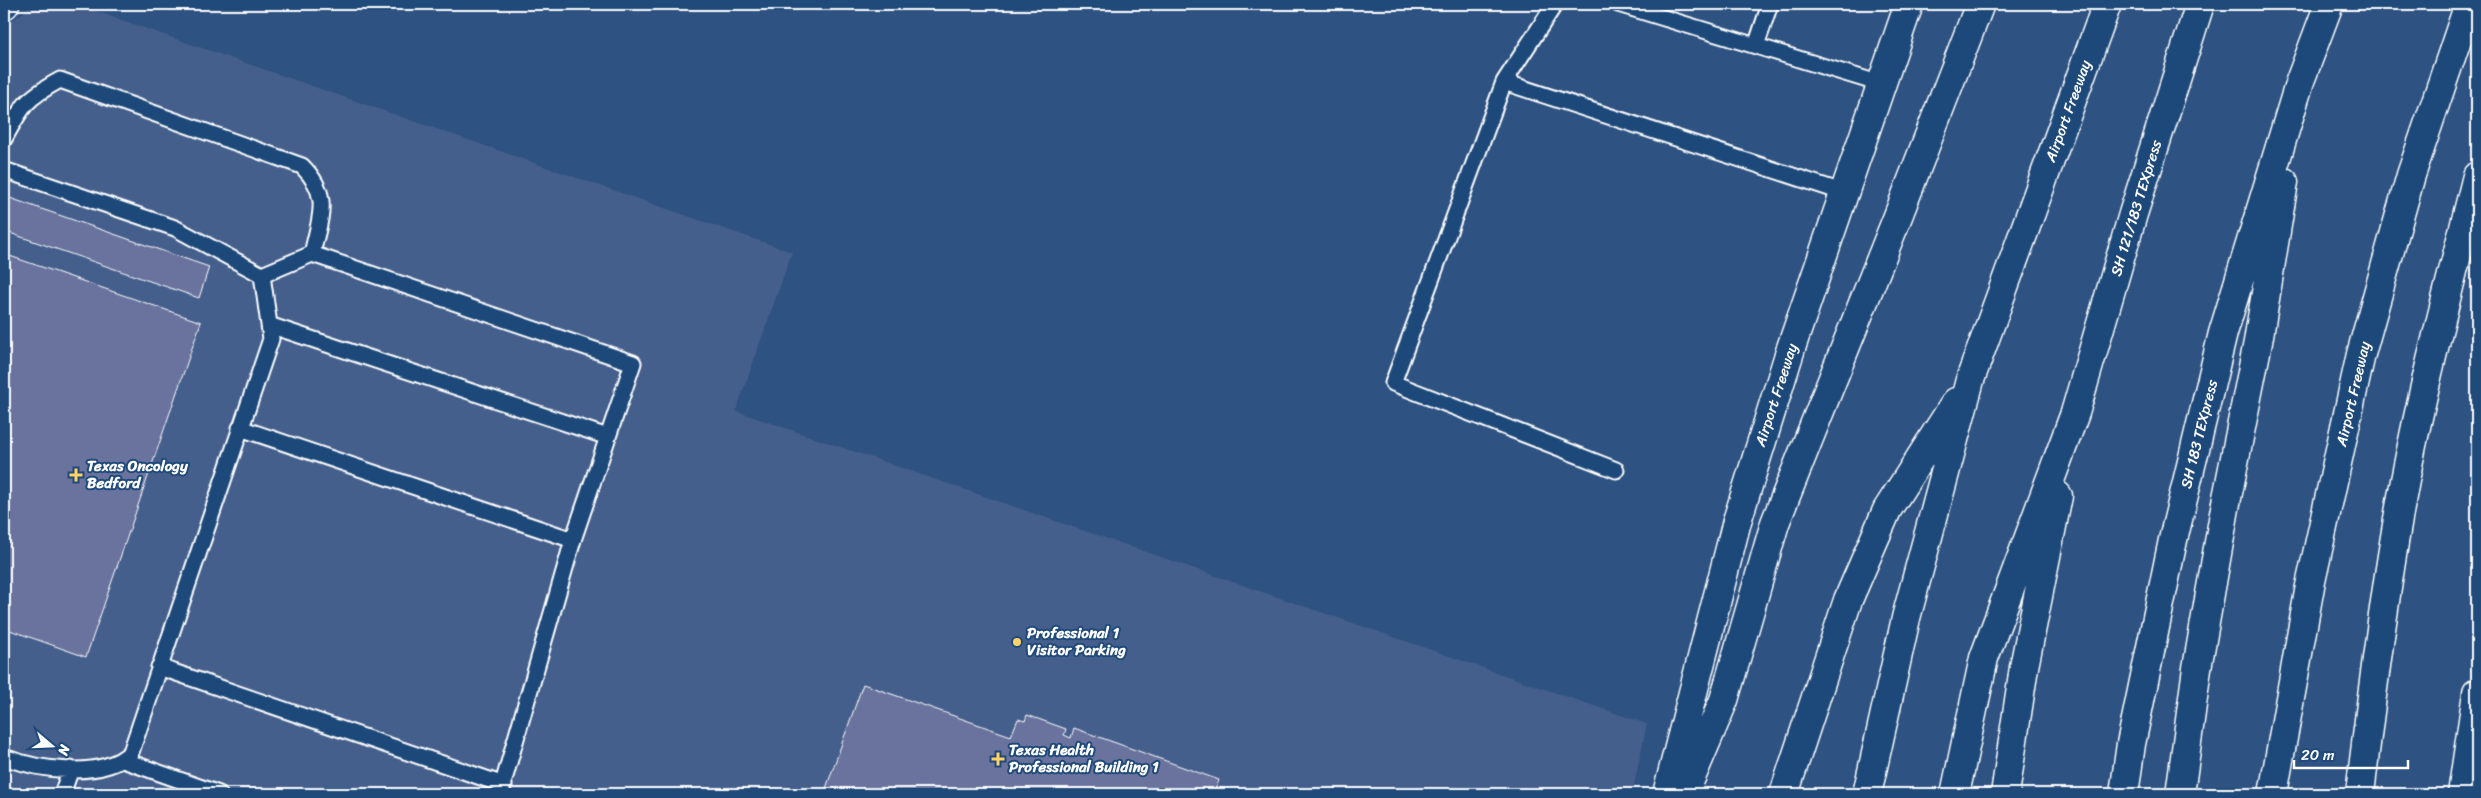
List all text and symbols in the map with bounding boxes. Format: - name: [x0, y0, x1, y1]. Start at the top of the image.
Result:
- street label: Airport Freeway: [2037, 56, 2099, 167]
- street label: SH 121/183 TEXpress: [2103, 137, 2169, 279]
- street label: Airport Freeway: [2328, 339, 2378, 450]
- street label: Airport Freeway: [1747, 340, 1805, 451]
- street label: SH 183 TEXpress: [2173, 377, 2225, 491]
- place label: Texas Oncology Bedford: [87, 453, 189, 496]
- marker: Texas Oncology Bedford: [69, 468, 83, 482]
- place label: Professional 1 Visitor Parking: [1027, 620, 1126, 663]
- marker: Professional 1 Visitor Parking: [1011, 636, 1023, 648]
- north arrow: [28, 720, 78, 770]
- place label: Texas Health Professional Building 1: [1009, 737, 1159, 780]
- scale bar: [2294, 738, 2407, 770]
- text: N: [50, 740, 78, 759]
- text: 20 m: [2301, 742, 2335, 768]
- marker: Texas Health Professional Building 1: [991, 752, 1005, 766]

